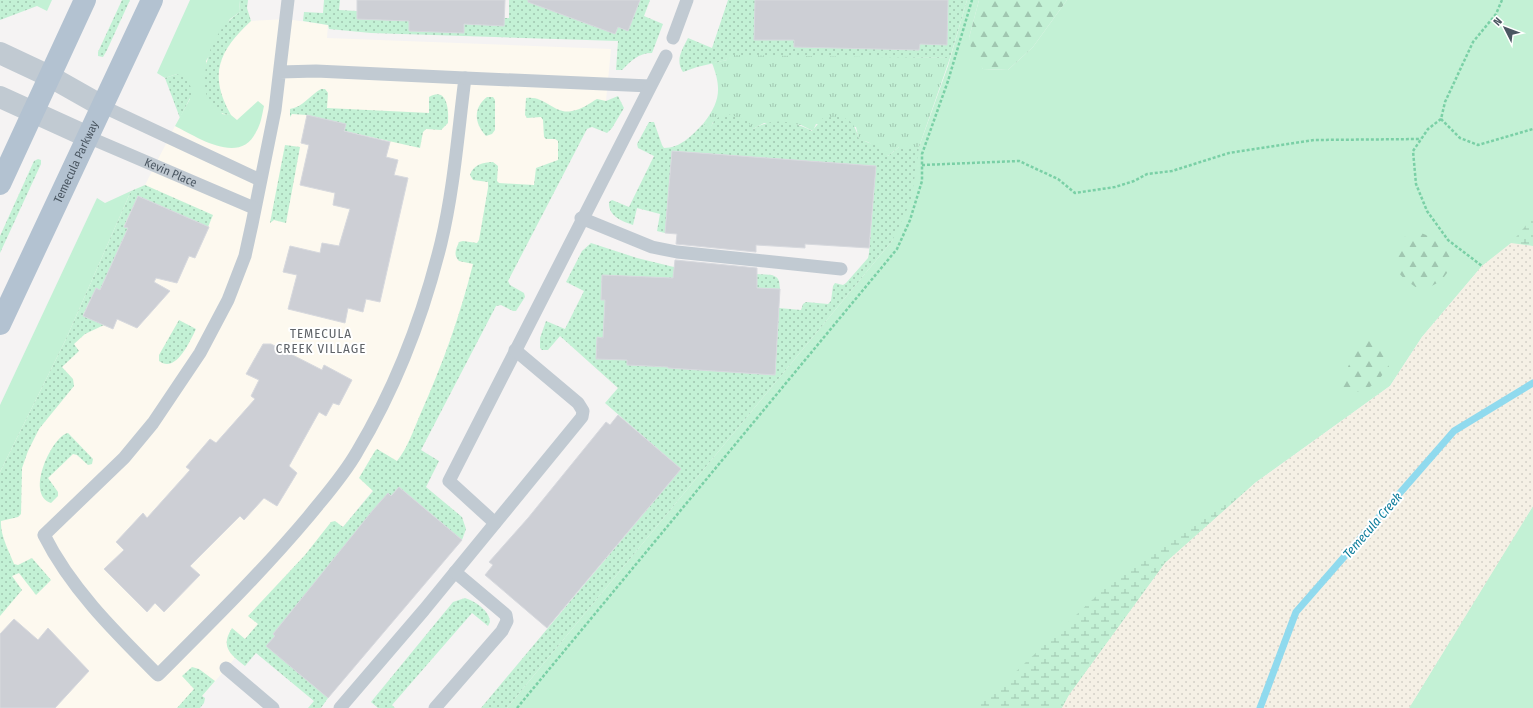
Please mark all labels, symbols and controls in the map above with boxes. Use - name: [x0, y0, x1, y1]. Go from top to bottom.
- north arrow: [1485, 8, 1525, 48]
- text: N: [1491, 15, 1505, 28]
- street label: Temecula Parkway: [51, 118, 102, 205]
- street label: Kevin Place: [142, 155, 199, 190]
- district label: TEMECULA CREEK VILLAGE: [276, 326, 366, 356]
- water label: Temecula Creek: [1340, 489, 1405, 561]

